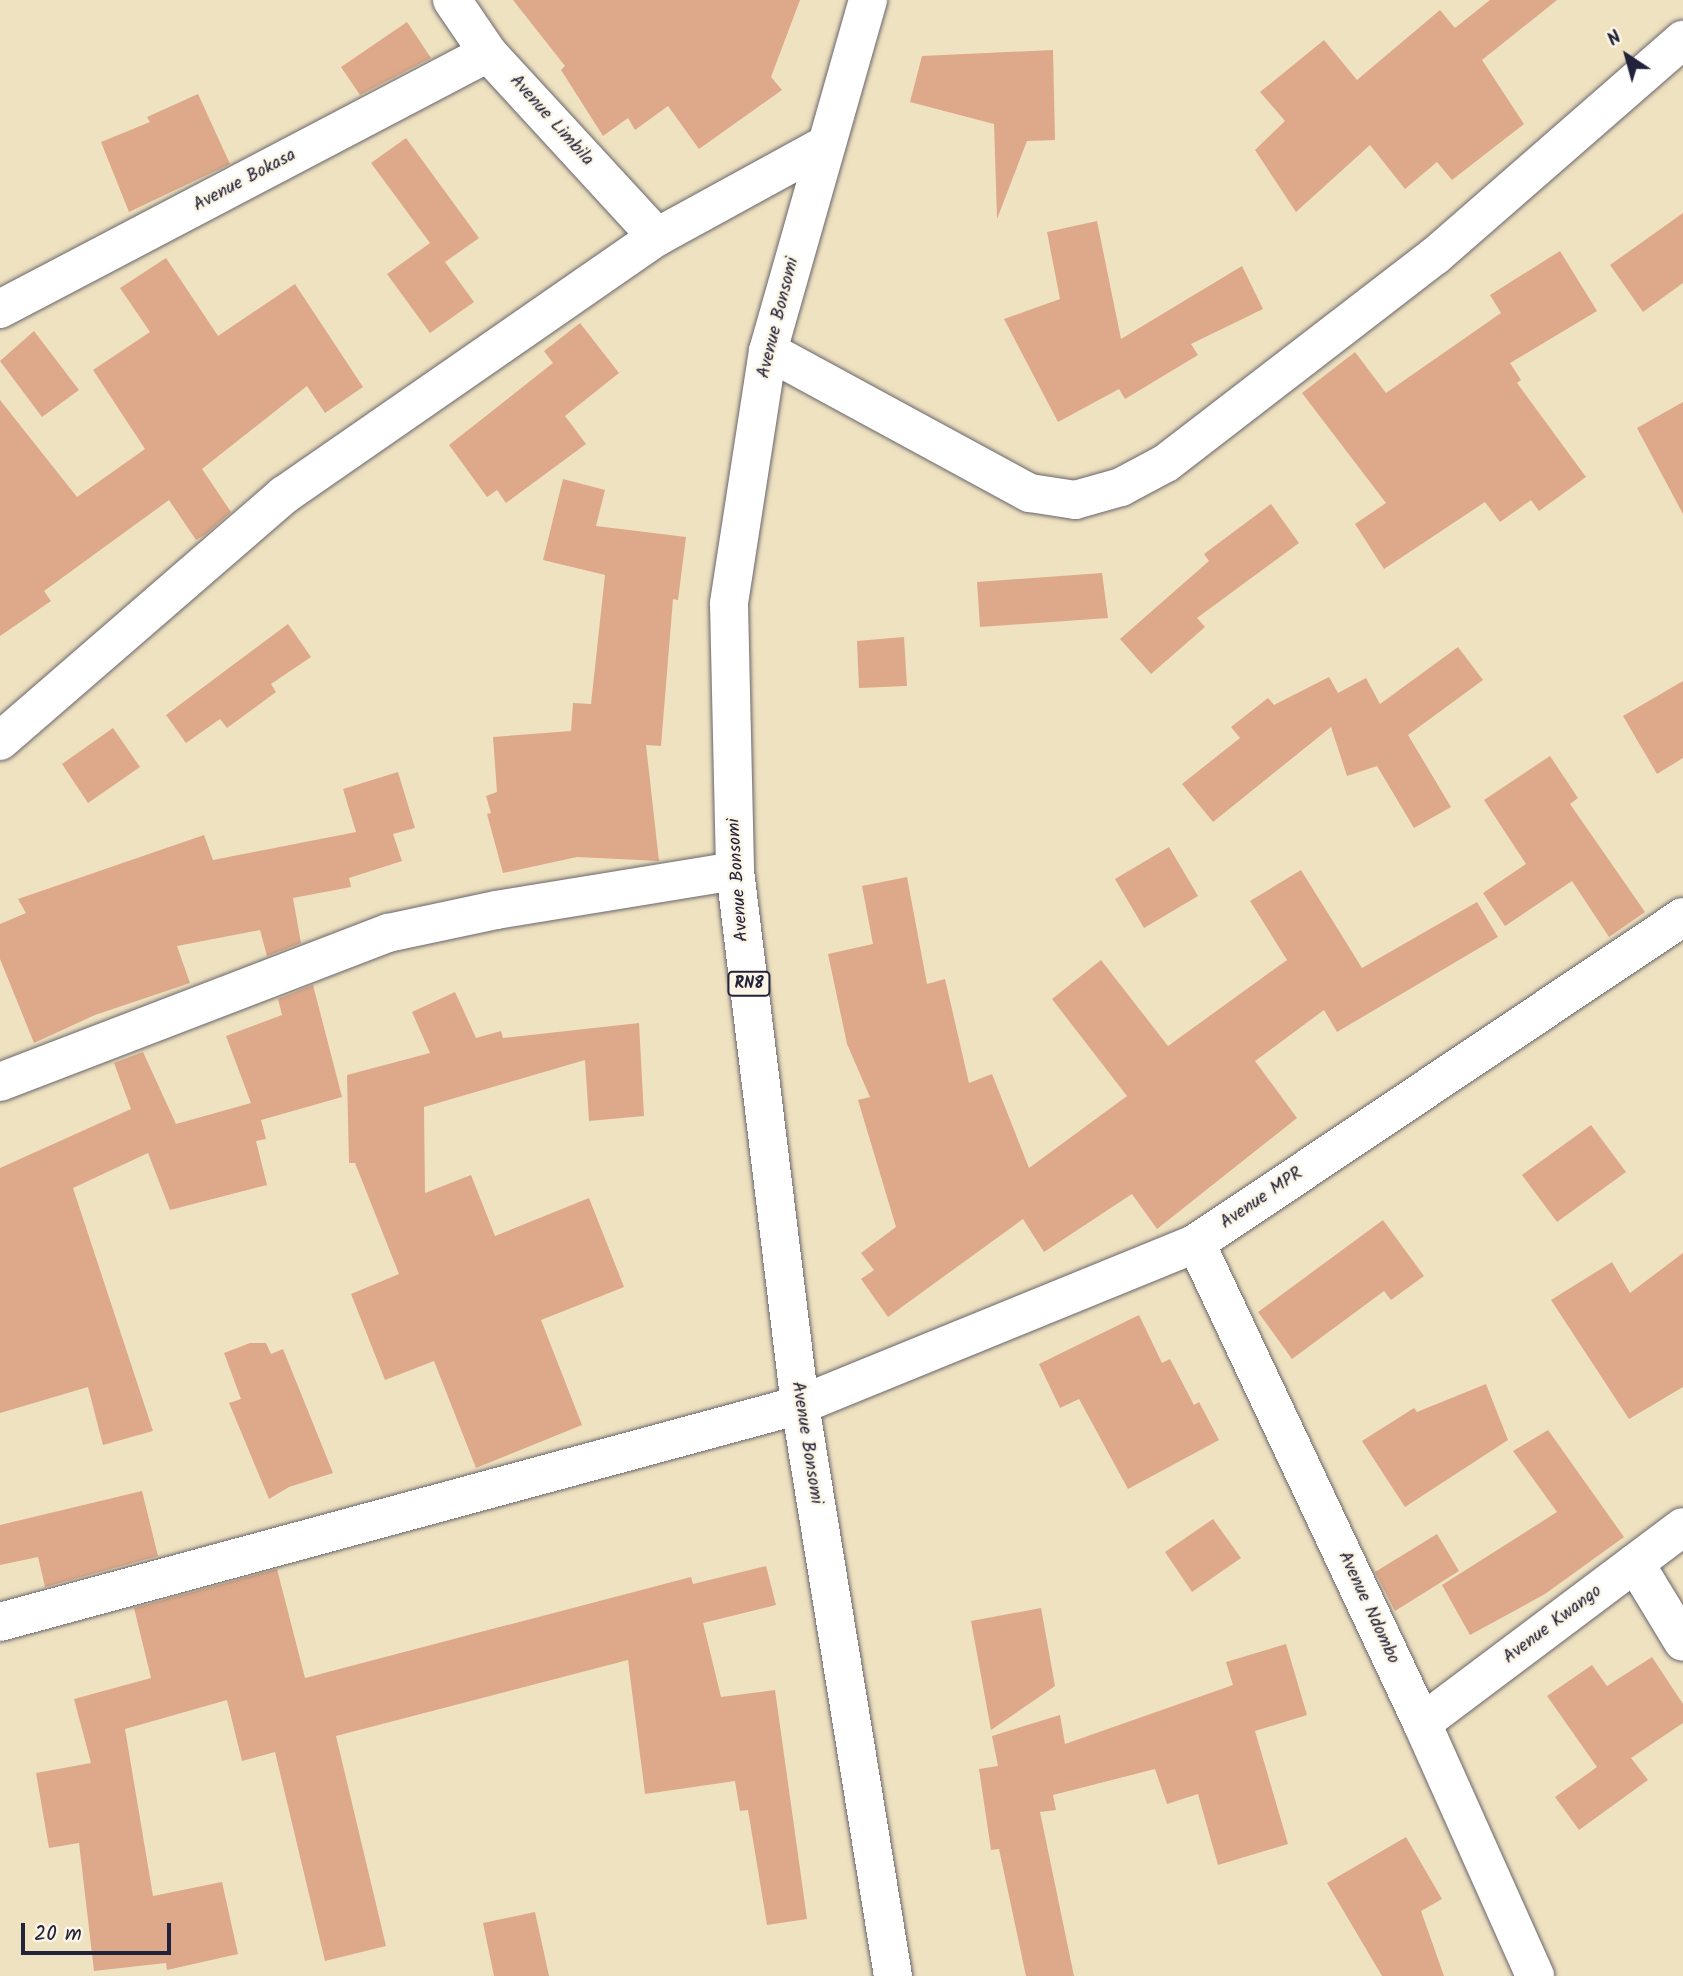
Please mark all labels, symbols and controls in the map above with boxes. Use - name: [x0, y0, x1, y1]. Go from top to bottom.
- north arrow: [1592, 21, 1662, 91]
- text: N: [1601, 23, 1628, 55]
- street label: Avenue Limbila: [504, 71, 598, 171]
- street label: Avenue Bokasa: [190, 145, 300, 217]
- street label: Avenue Bonsomi: [754, 255, 804, 381]
- street label: Avenue Bonsomi: [724, 817, 754, 943]
- road number: RN8: [726, 972, 772, 996]
- street label: Avenue MPR: [1217, 1164, 1307, 1234]
- street label: Avenue Bonsomi: [786, 1380, 826, 1506]
- street label: Avenue Ndombo: [1333, 1548, 1403, 1668]
- street label: Avenue Kwango: [1499, 1581, 1607, 1669]
- scale bar: [24, 1910, 175, 1954]
- text: 20 m: [34, 1918, 82, 1951]

